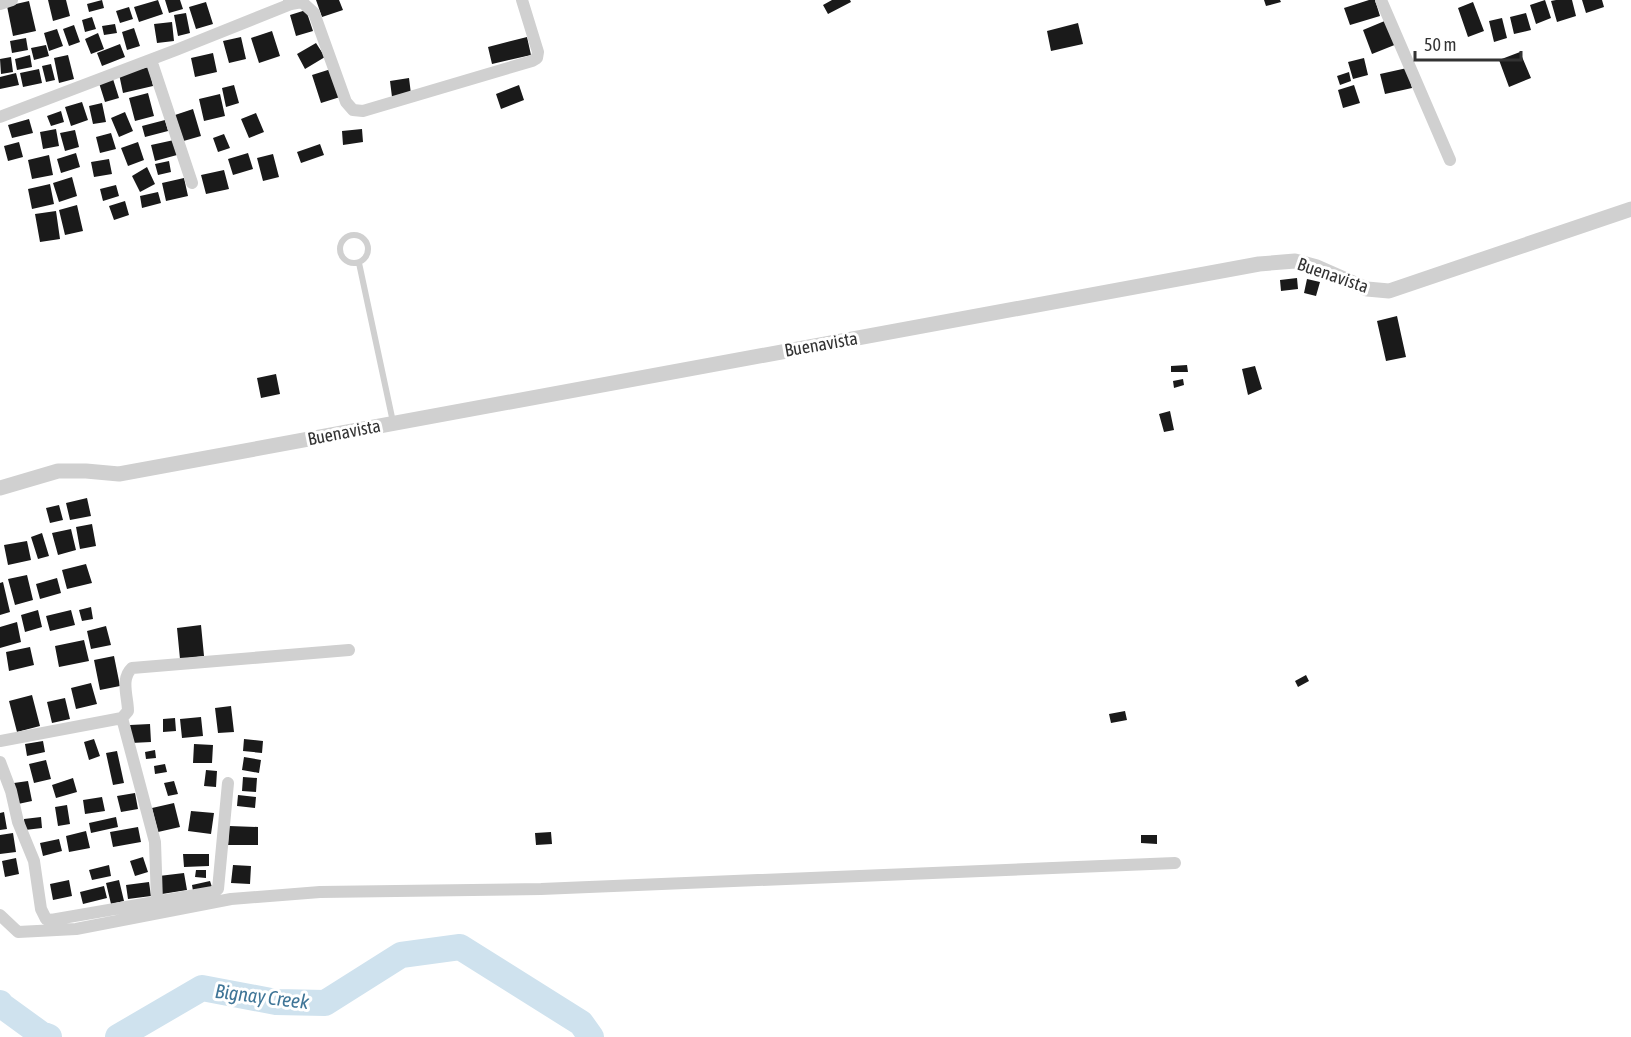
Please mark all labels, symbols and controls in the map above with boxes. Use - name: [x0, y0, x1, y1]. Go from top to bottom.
- scale bar: [1415, 24, 1522, 62]
- text: 50 m: [1424, 34, 1456, 55]
- street label: Buenavista: [1295, 253, 1371, 297]
- street label: Buenavista: [783, 327, 859, 361]
- street label: Buenavista: [306, 415, 382, 449]
- water label: Bignay Creek: [214, 979, 310, 1013]

